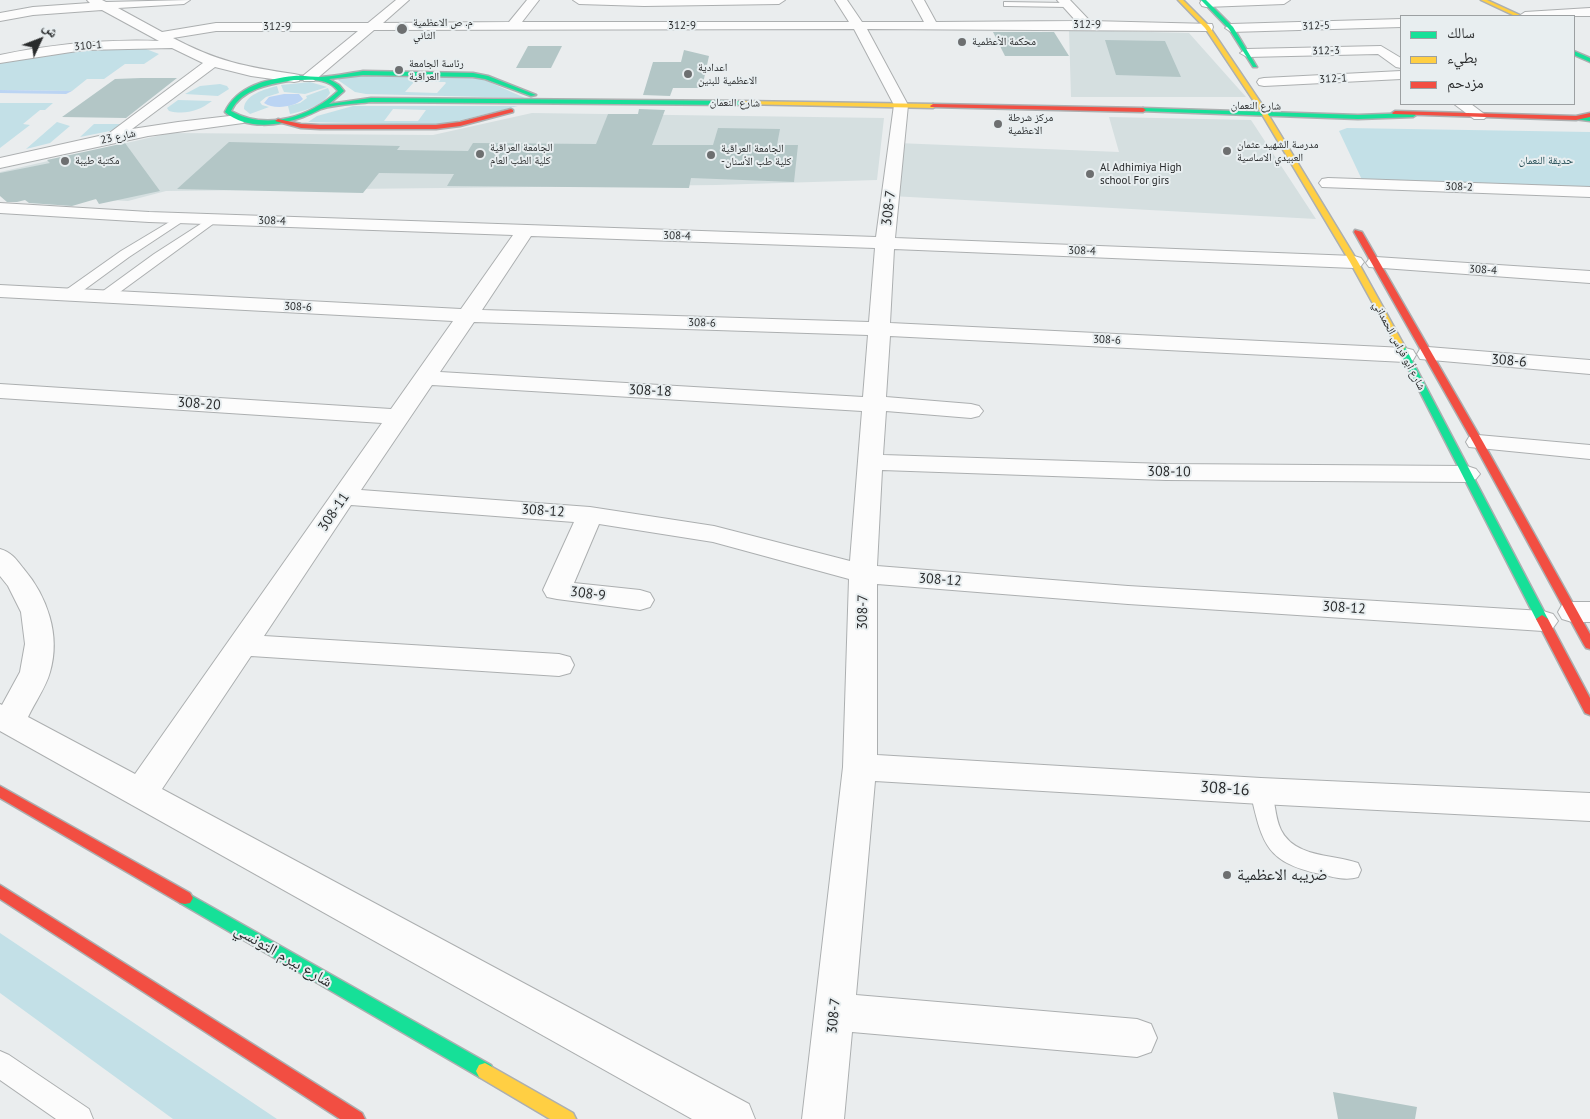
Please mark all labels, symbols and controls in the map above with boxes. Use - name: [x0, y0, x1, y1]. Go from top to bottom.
- north arrow: [15, 15, 65, 65]
- legend: [1400, 15, 1575, 105]
- place label: م. ص الاعظمية الثاني: [413, 16, 473, 42]
- text: ش: [39, 18, 63, 41]
- street label: 312-9: [1073, 18, 1101, 32]
- street label: 312-9: [668, 19, 696, 33]
- street label: 312-5: [1302, 19, 1330, 33]
- street label: 312-9: [263, 20, 291, 34]
- marker: م. ص الاعظمية الثاني: [395, 22, 409, 36]
- text: سالك: [1447, 23, 1475, 42]
- place label: محكمة الأعظمية: [972, 35, 1036, 49]
- marker: محكمة الأعظمية: [956, 36, 968, 48]
- street label: 310-1: [74, 38, 102, 54]
- street label: 312-3: [1312, 44, 1340, 58]
- text: بطيء: [1447, 48, 1477, 67]
- place label: رئاسة الجامعة العراقية: [409, 57, 464, 83]
- place label: اعدادية الاعظمية للبنين: [698, 61, 757, 87]
- marker: رئاسة الجامعة العراقية: [393, 64, 405, 76]
- marker: اعدادية الاعظمية للبنين: [682, 68, 694, 80]
- street label: 312-1: [1319, 72, 1347, 86]
- text: مزدحم: [1447, 73, 1484, 92]
- street label: شارع النعمان: [710, 96, 760, 110]
- street label: شارع النعمان: [1231, 99, 1281, 113]
- place label: مركز شرطة الاعظمية: [1008, 111, 1053, 137]
- marker: مركز شرطة الاعظمية: [992, 118, 1004, 130]
- street label: شارع 23: [99, 127, 137, 147]
- place label: مدرسة الشهيد عثمان العبيدي الاساسية: [1237, 138, 1318, 164]
- place label: الجامعة العراقية كلية الطب العام: [490, 141, 553, 167]
- place label: الجامعة العراقية -كلية طب الأسنان: [721, 142, 791, 168]
- marker: مدرسة الشهيد عثمان العبيدي الاساسية: [1221, 145, 1233, 157]
- marker: الجامعة العراقية كلية الطب العام: [474, 148, 486, 160]
- marker: الجامعة العراقية -كلية طب الأسنان: [705, 149, 717, 161]
- place label: مكتبة طيبة: [75, 154, 120, 168]
- park label: حديقة النعمان: [1519, 154, 1573, 168]
- marker: مكتبة طيبة: [59, 155, 71, 167]
- place label: Al Adhimiya High school For girs: [1100, 161, 1182, 187]
- marker: Al Adhimiya High school For girs: [1084, 168, 1096, 180]
- street label: 308-2: [1445, 180, 1473, 194]
- street label: 308-7: [878, 189, 900, 227]
- street label: 308-4: [258, 214, 286, 228]
- street label: 308-4: [663, 229, 691, 243]
- street label: 308-4: [1068, 244, 1096, 258]
- street label: 308-4: [1469, 262, 1497, 278]
- street label: شارع أبو فراس الحمداني: [1370, 299, 1428, 393]
- street label: 308-6: [284, 300, 312, 314]
- street label: 308-6: [688, 316, 716, 330]
- street label: 308-6: [1093, 333, 1121, 347]
- street label: 308-6: [1491, 351, 1527, 371]
- street label: 308-18: [628, 381, 672, 401]
- street label: 308-20: [177, 394, 221, 414]
- street label: 308-10: [1147, 463, 1191, 481]
- street label: 308-11: [315, 489, 353, 535]
- street label: 308-12: [521, 501, 565, 521]
- street label: 308-12: [918, 570, 962, 590]
- street label: 308-9: [569, 583, 607, 605]
- street label: 308-7: [854, 594, 872, 630]
- street label: 308-12: [1322, 598, 1366, 618]
- street label: 308-16: [1200, 778, 1250, 800]
- place label: ضريبه الاعظمية: [1237, 865, 1328, 885]
- marker: ضريبه الاعظمية: [1221, 869, 1233, 881]
- street label: شارع بيرم التونسي: [231, 920, 335, 992]
- street label: 308-7: [824, 997, 844, 1035]

